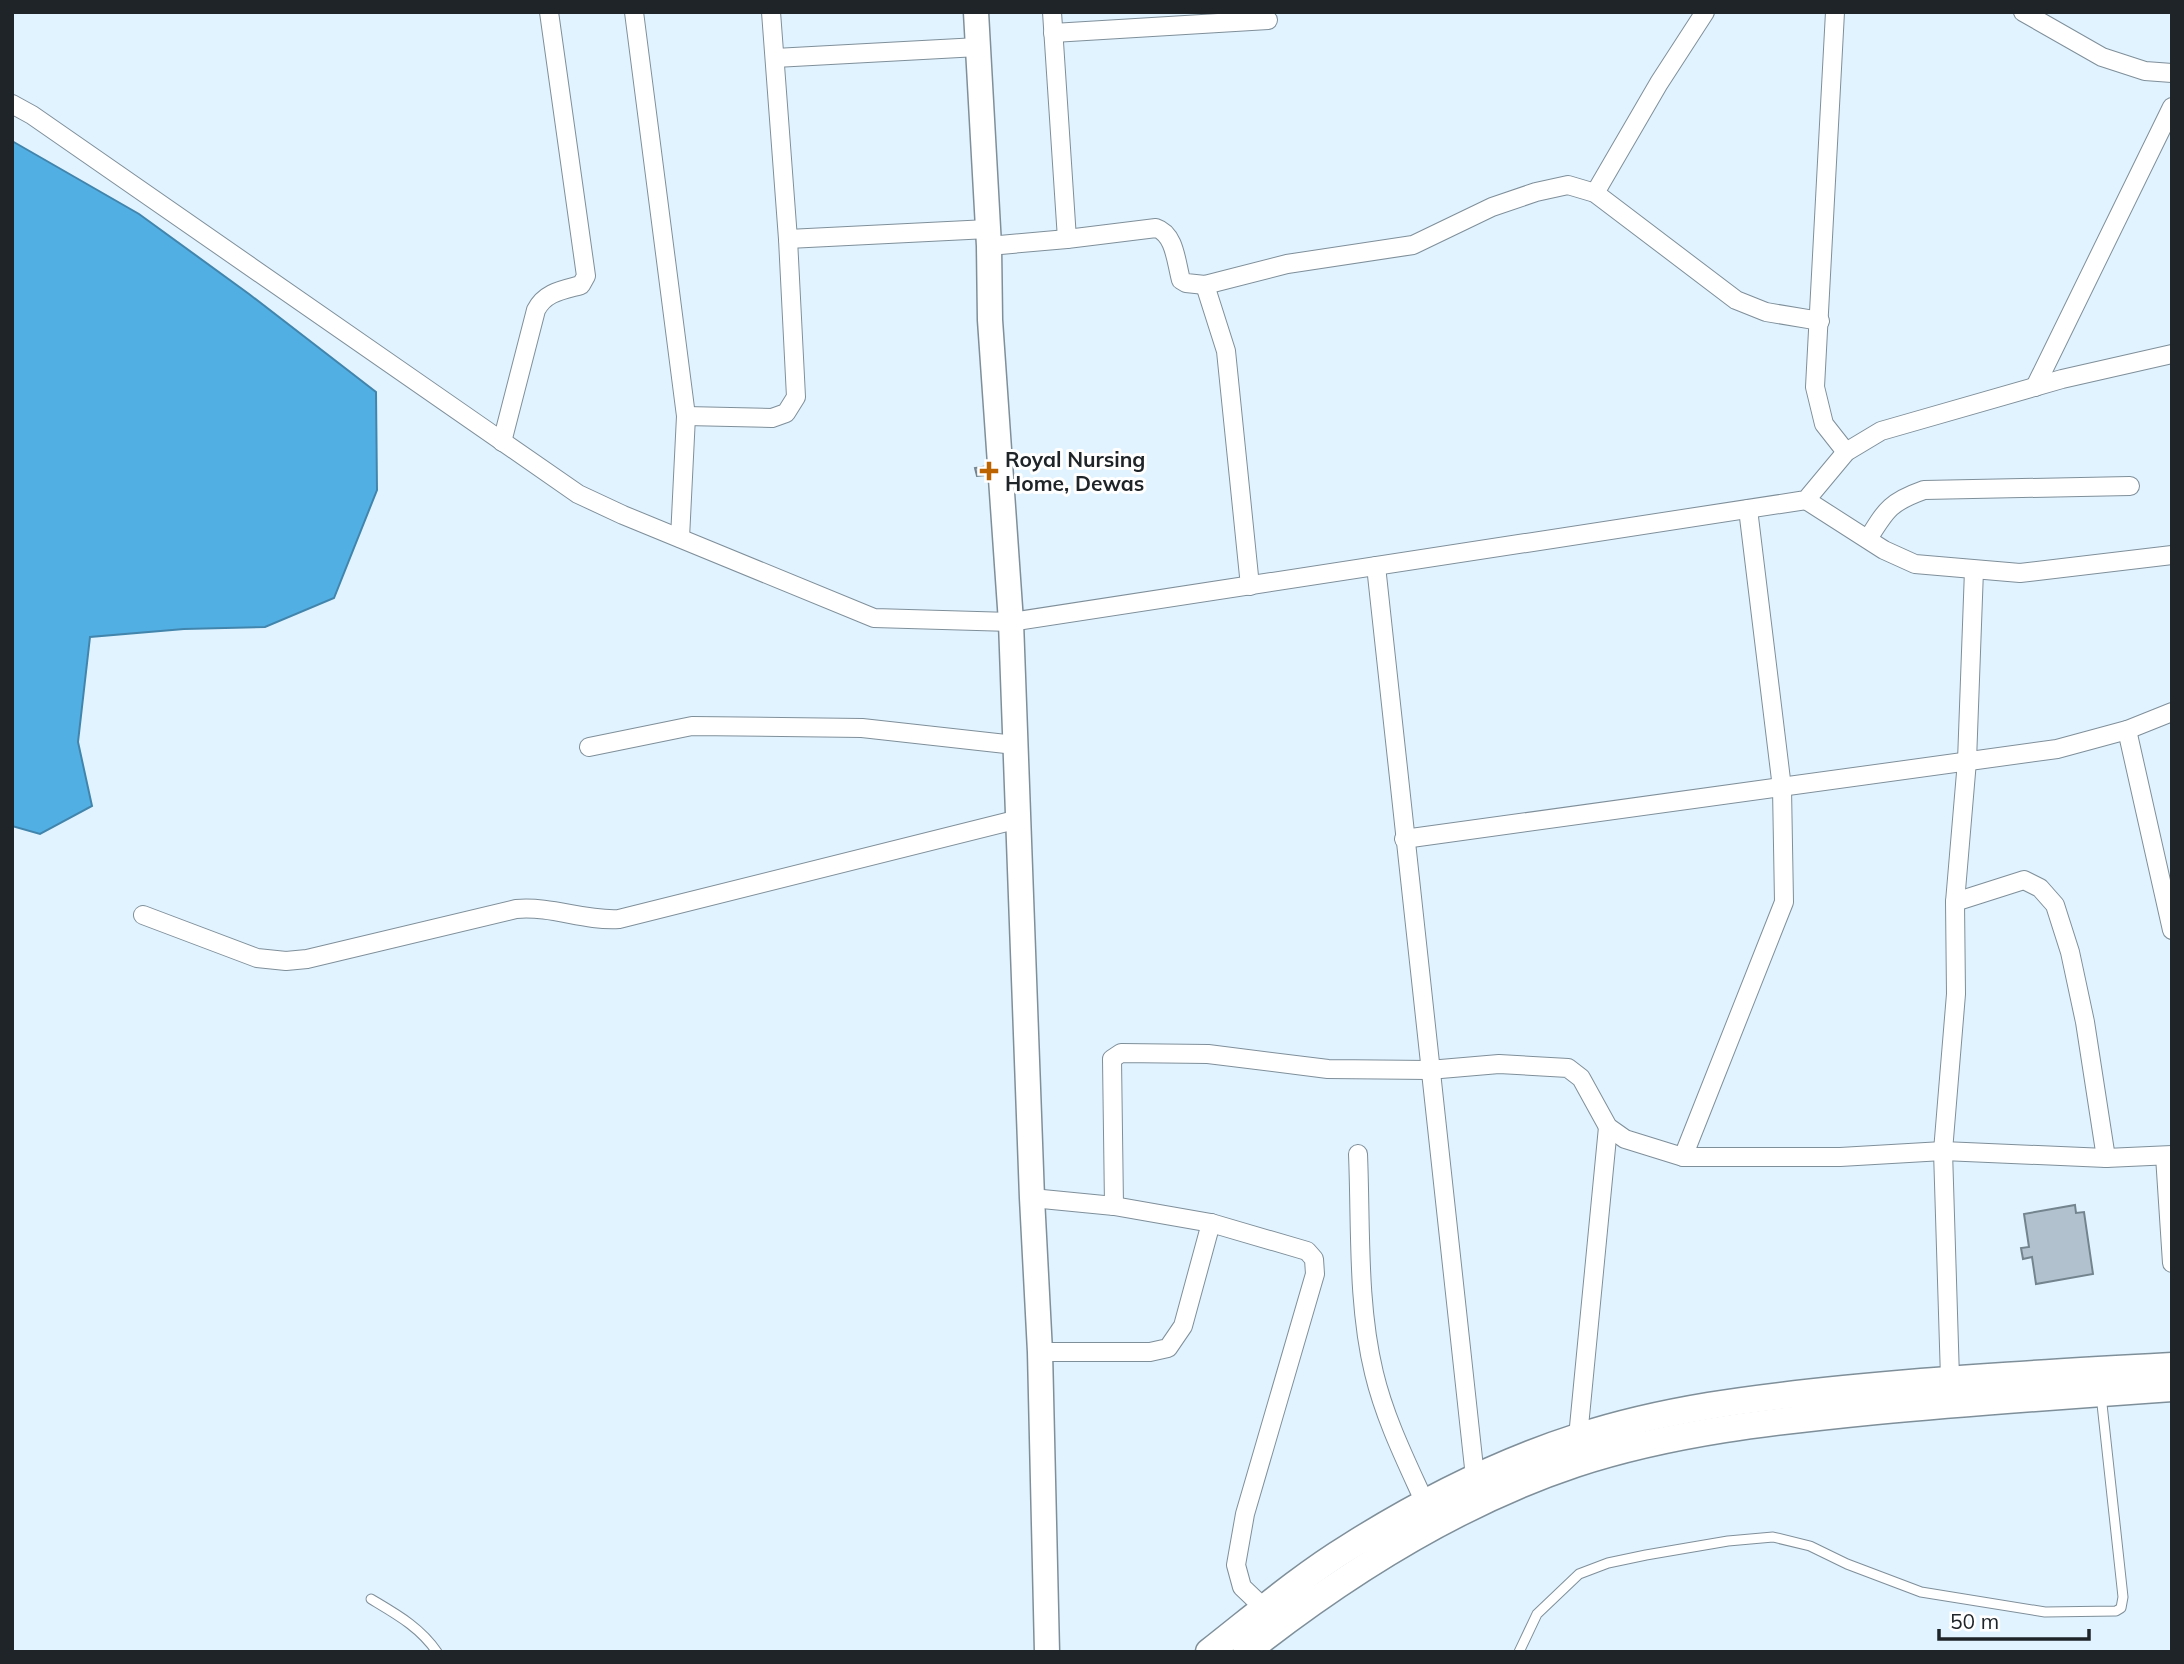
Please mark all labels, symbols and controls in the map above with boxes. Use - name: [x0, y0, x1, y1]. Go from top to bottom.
- place label: Royal Nursing Home, Dewas: [1005, 446, 1145, 496]
- marker: Royal Nursing Home, Dewas: [979, 461, 999, 481]
- scale bar: [1939, 1598, 2090, 1642]
- text: 50 m: [1950, 1608, 1999, 1634]

